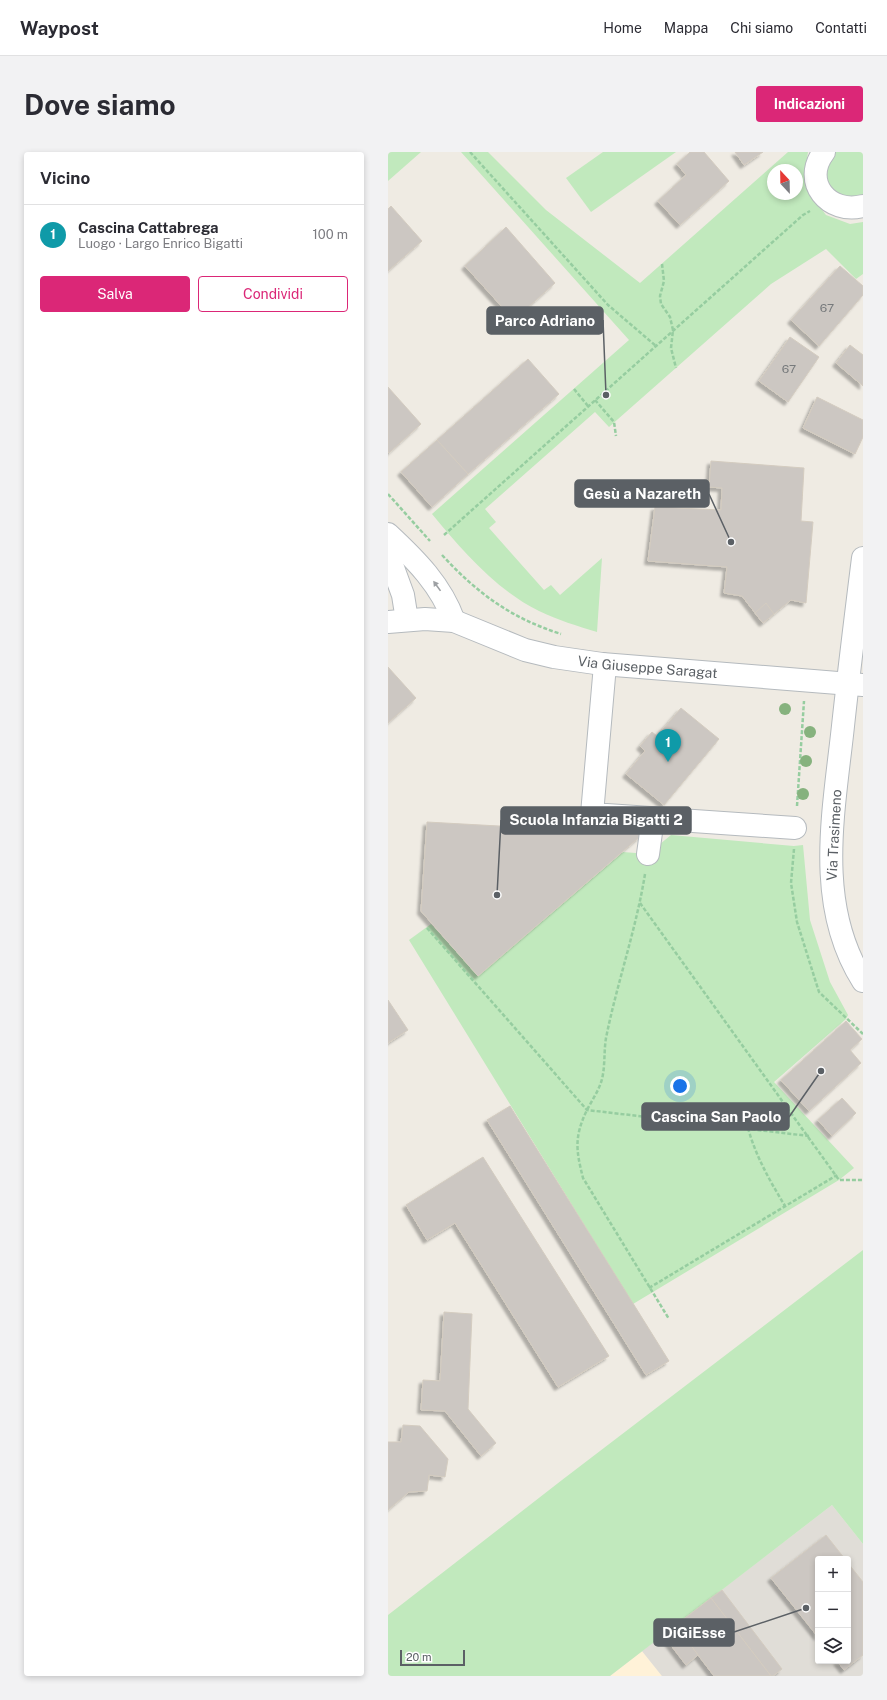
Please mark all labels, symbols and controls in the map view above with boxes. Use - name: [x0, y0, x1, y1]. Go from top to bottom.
- text: Waypost: [20, 17, 99, 39]
- text: Home: [603, 20, 642, 36]
- text: Mappa: [664, 20, 708, 36]
- text: Chi siamo: [730, 20, 793, 36]
- text: Contatti: [815, 20, 867, 36]
- button: Indicazioni: [756, 86, 863, 122]
- text: Dove siamo: [24, 88, 176, 121]
- north arrow: [767, 164, 803, 200]
- text: Vicino: [40, 168, 90, 188]
- text: Cascina Cattabrega: [78, 219, 219, 236]
- text: 1: [50, 227, 56, 242]
- text: 100 m: [312, 227, 348, 242]
- text: Luogo · Largo Enrico Bigatti: [78, 236, 243, 251]
- button: Salva: [40, 276, 190, 312]
- button: Condividi: [198, 276, 348, 312]
- house number: 67: [820, 301, 834, 315]
- callout: Parco Adriano: [487, 307, 603, 334]
- text: Parco Adriano: [495, 312, 596, 329]
- house number: 67: [782, 362, 796, 376]
- callout: Gesù a Nazareth: [575, 480, 709, 507]
- text: Gesù a Nazareth: [583, 485, 701, 502]
- one-way arrow: [433, 581, 441, 592]
- street label: Via Giuseppe Saragat: [577, 653, 718, 681]
- pin: 1: [655, 729, 681, 762]
- street label: Via Trasimeno: [824, 789, 844, 881]
- callout: Scuola Infanzia Bigatti 2: [501, 807, 691, 834]
- text: Scuola Infanzia Bigatti 2: [509, 811, 683, 828]
- your location: [670, 1076, 690, 1096]
- callout: Cascina San Paolo: [642, 1103, 789, 1130]
- text: Cascina San Paolo: [651, 1108, 782, 1125]
- map controls: [815, 1556, 851, 1664]
- button: +: [815, 1556, 851, 1592]
- button: −: [815, 1592, 851, 1628]
- callout: DiGiEsse: [654, 1619, 734, 1646]
- text: DiGiEsse: [662, 1624, 726, 1641]
- button: layers: [815, 1628, 851, 1664]
- scale bar: [400, 1648, 465, 1667]
- text: 20 m: [406, 1651, 431, 1663]

